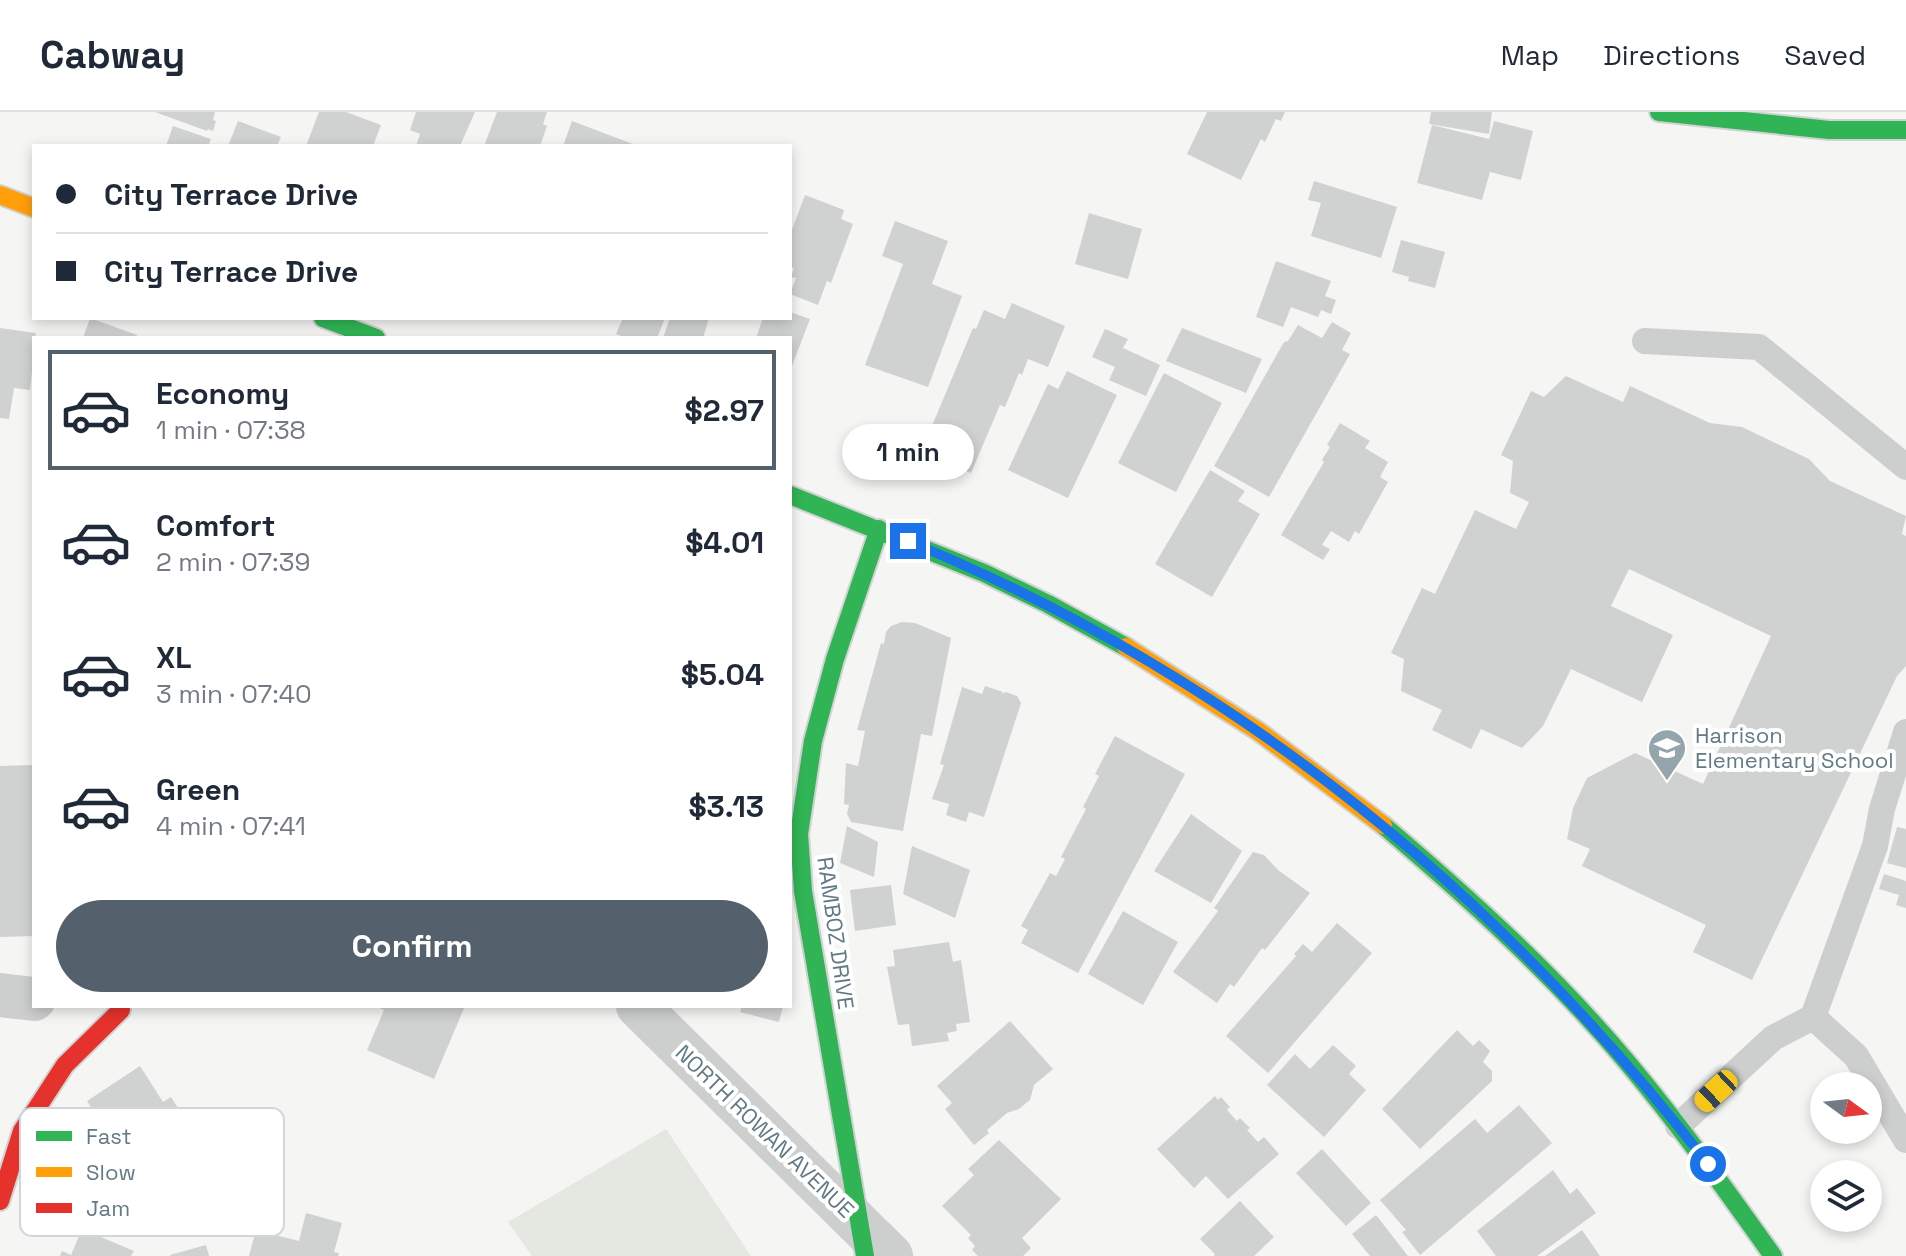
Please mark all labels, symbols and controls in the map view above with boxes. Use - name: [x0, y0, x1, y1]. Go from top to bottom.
- text: Cabway: [40, 31, 185, 79]
- text: Map: [1501, 37, 1559, 73]
- text: Directions: [1603, 37, 1740, 73]
- text: Saved: [1784, 37, 1866, 73]
- text: City Terrace Drive: [104, 175, 358, 214]
- text: City Terrace Drive: [104, 252, 358, 291]
- icon: car: [60, 374, 132, 446]
- text: Economy: [156, 374, 289, 413]
- text: $2.97: [685, 391, 764, 430]
- text: 1 min · 07:38: [156, 413, 306, 447]
- callout: 1 min: [842, 425, 974, 481]
- text: 1 min: [876, 435, 940, 469]
- icon: car: [60, 506, 132, 578]
- text: Comfort: [156, 506, 275, 545]
- text: $4.01: [685, 523, 764, 562]
- route end: [890, 523, 926, 559]
- text: 2 min · 07:39: [156, 545, 310, 579]
- icon: car: [60, 638, 132, 710]
- text: XL: [156, 638, 192, 677]
- text: $5.04: [681, 655, 764, 694]
- text: 3 min · 07:40: [156, 677, 312, 711]
- place label: Harrison Elementary School: [1695, 721, 1894, 774]
- school or university icon: Harrison Elementary School: [1646, 727, 1688, 782]
- icon: car: [60, 770, 132, 842]
- text: Green: [156, 770, 240, 809]
- text: $3.13: [688, 787, 764, 826]
- text: 4 min · 07:41: [156, 809, 306, 843]
- street label: RAMBOZ DRIVE: [811, 855, 861, 1011]
- button: Confirm: [56, 900, 768, 992]
- street label: NORTH ROWAN AVENUE: [670, 1039, 860, 1223]
- car: [1690, 1066, 1742, 1116]
- north arrow: [1810, 1072, 1882, 1144]
- map controls: [1810, 1072, 1882, 1232]
- legend: [20, 1108, 284, 1236]
- text: Fast: [86, 1122, 132, 1150]
- route start: [1690, 1146, 1726, 1182]
- text: Slow: [86, 1158, 136, 1186]
- button: layers: [1810, 1160, 1882, 1232]
- text: Jam: [86, 1194, 130, 1222]

